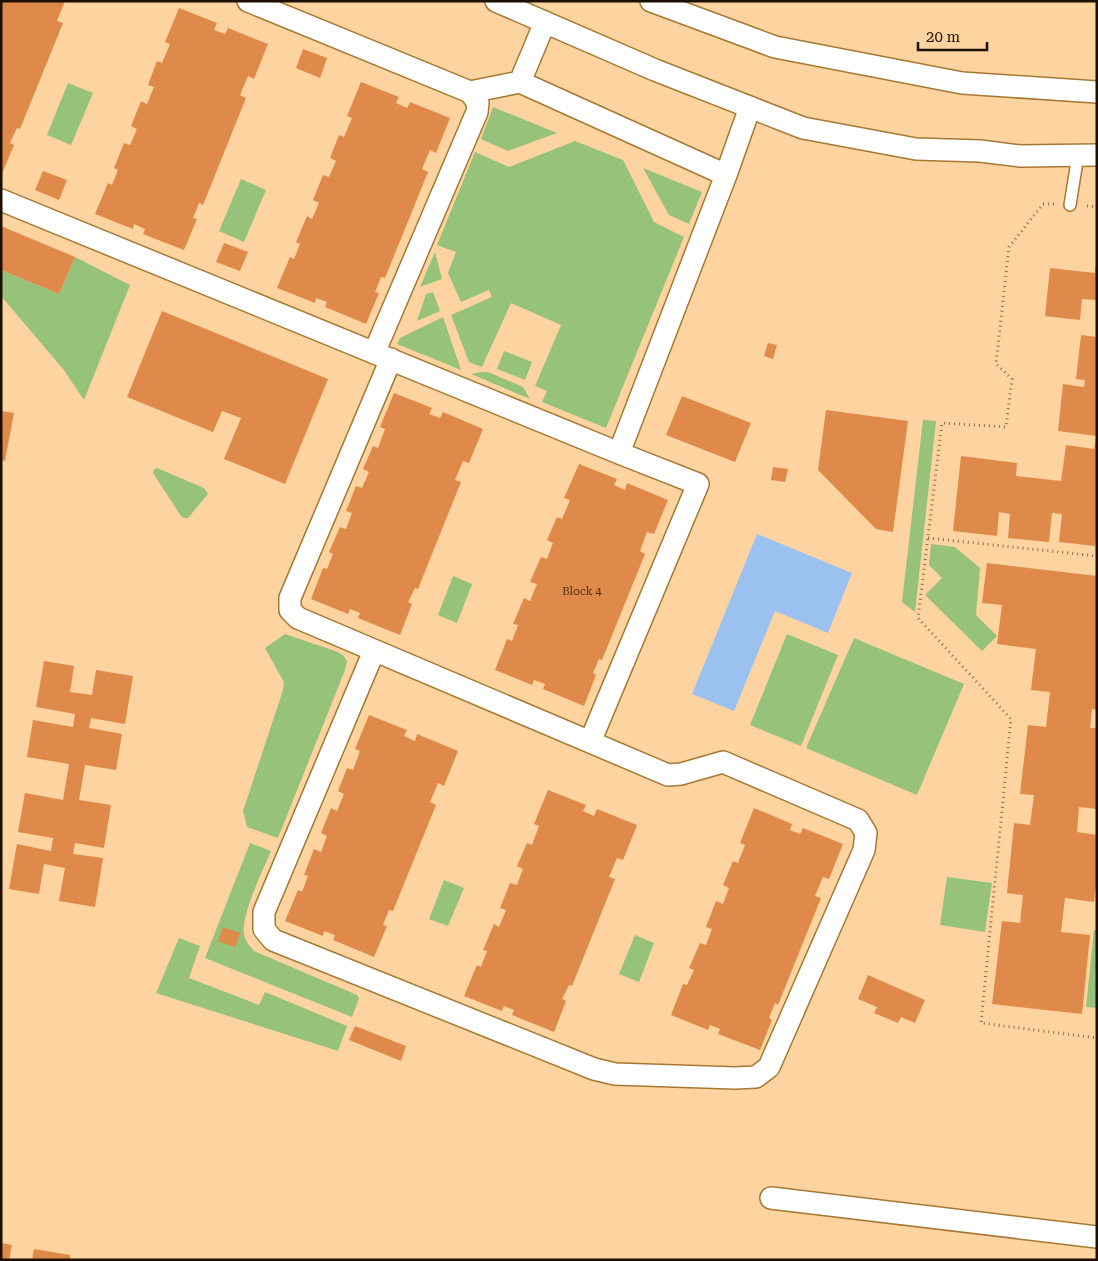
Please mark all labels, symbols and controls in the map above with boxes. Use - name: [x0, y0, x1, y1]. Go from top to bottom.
- scale bar: [918, 20, 987, 52]
- text: 20 m: [926, 28, 961, 46]
- house number: Block 4: [562, 585, 603, 598]

